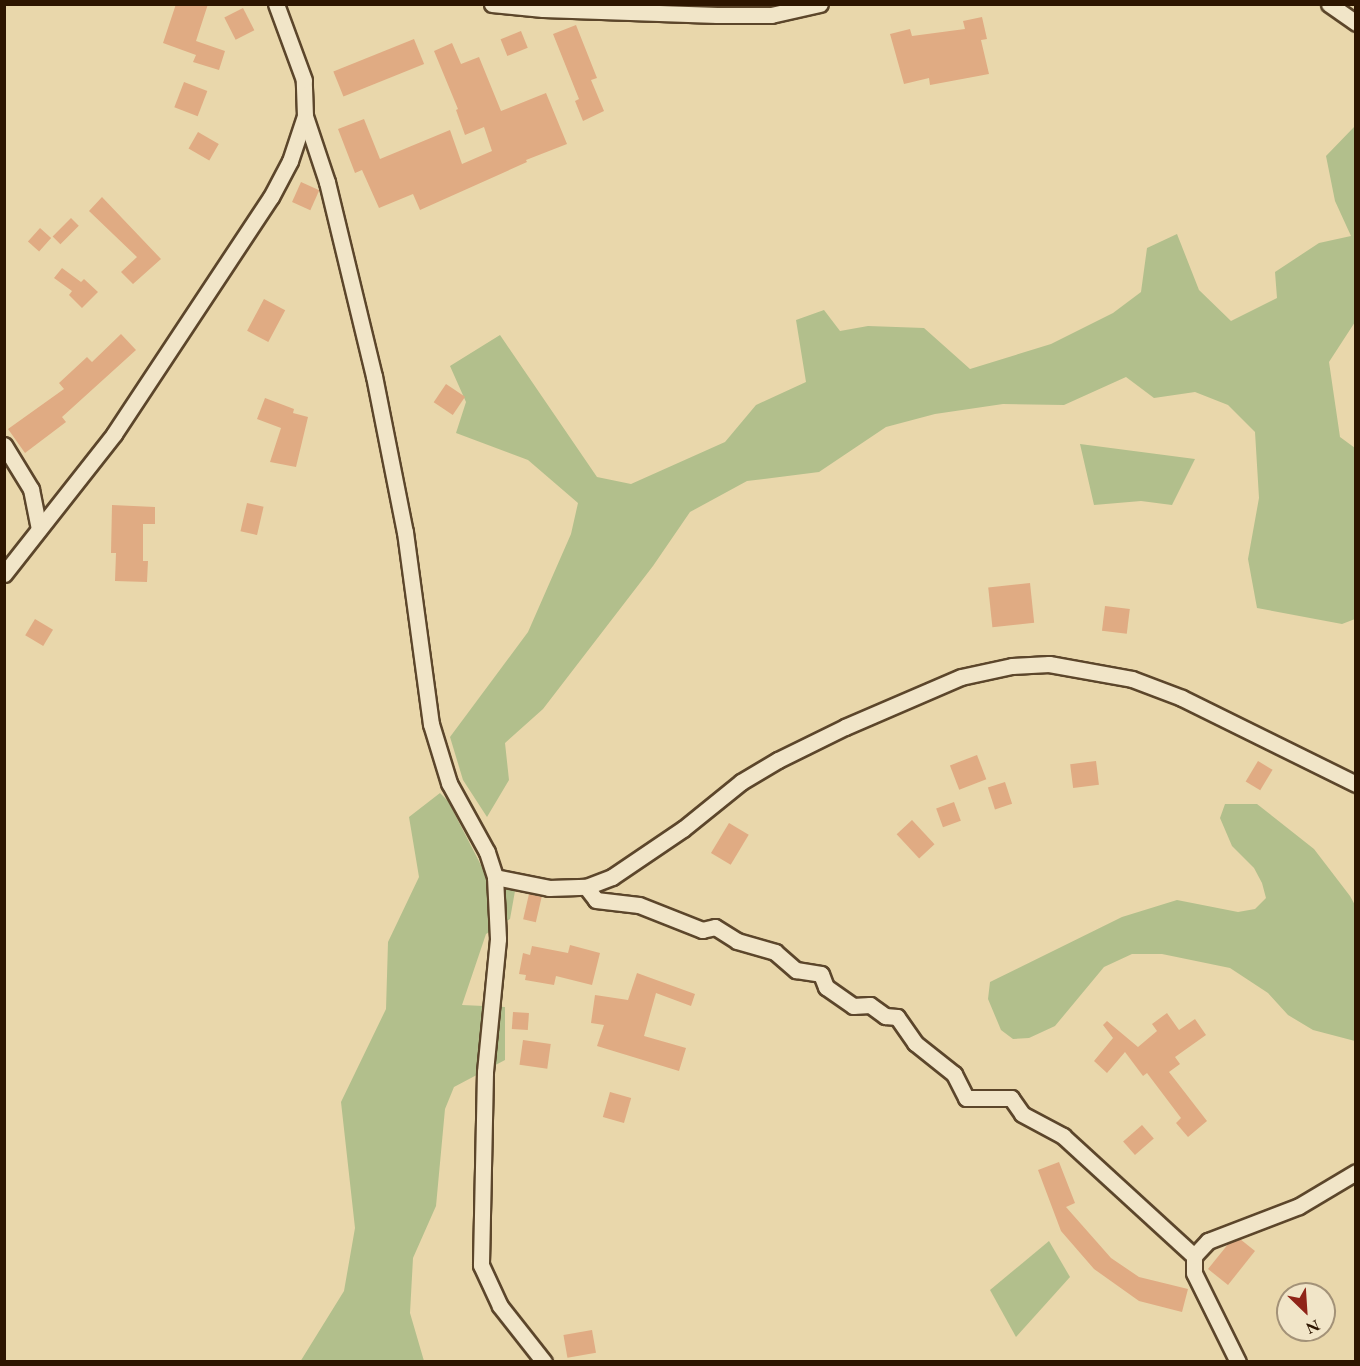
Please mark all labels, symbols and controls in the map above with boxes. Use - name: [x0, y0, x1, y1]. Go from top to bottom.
- north arrow: [1276, 1282, 1336, 1342]
- text: N: [1303, 1315, 1323, 1339]

